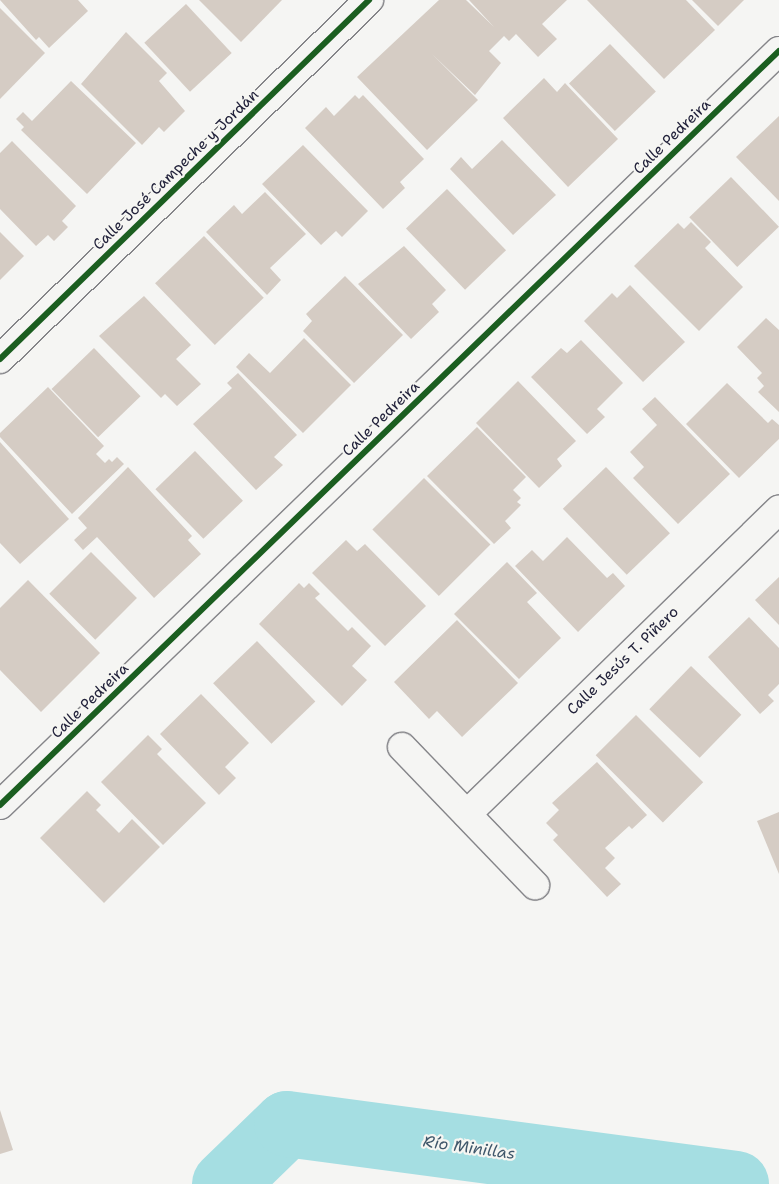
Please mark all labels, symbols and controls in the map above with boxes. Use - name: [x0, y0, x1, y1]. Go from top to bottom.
- street label: Calle José Campeche y Jordán: [89, 86, 263, 254]
- street label: Calle Pedreira: [630, 96, 714, 178]
- street label: Calle Pedreira: [339, 378, 423, 460]
- street label: Calle Jesús T. Piñero: [564, 603, 682, 719]
- street label: Calle Pedreira: [48, 660, 132, 742]
- water label: Río Minillas: [422, 1132, 516, 1164]

